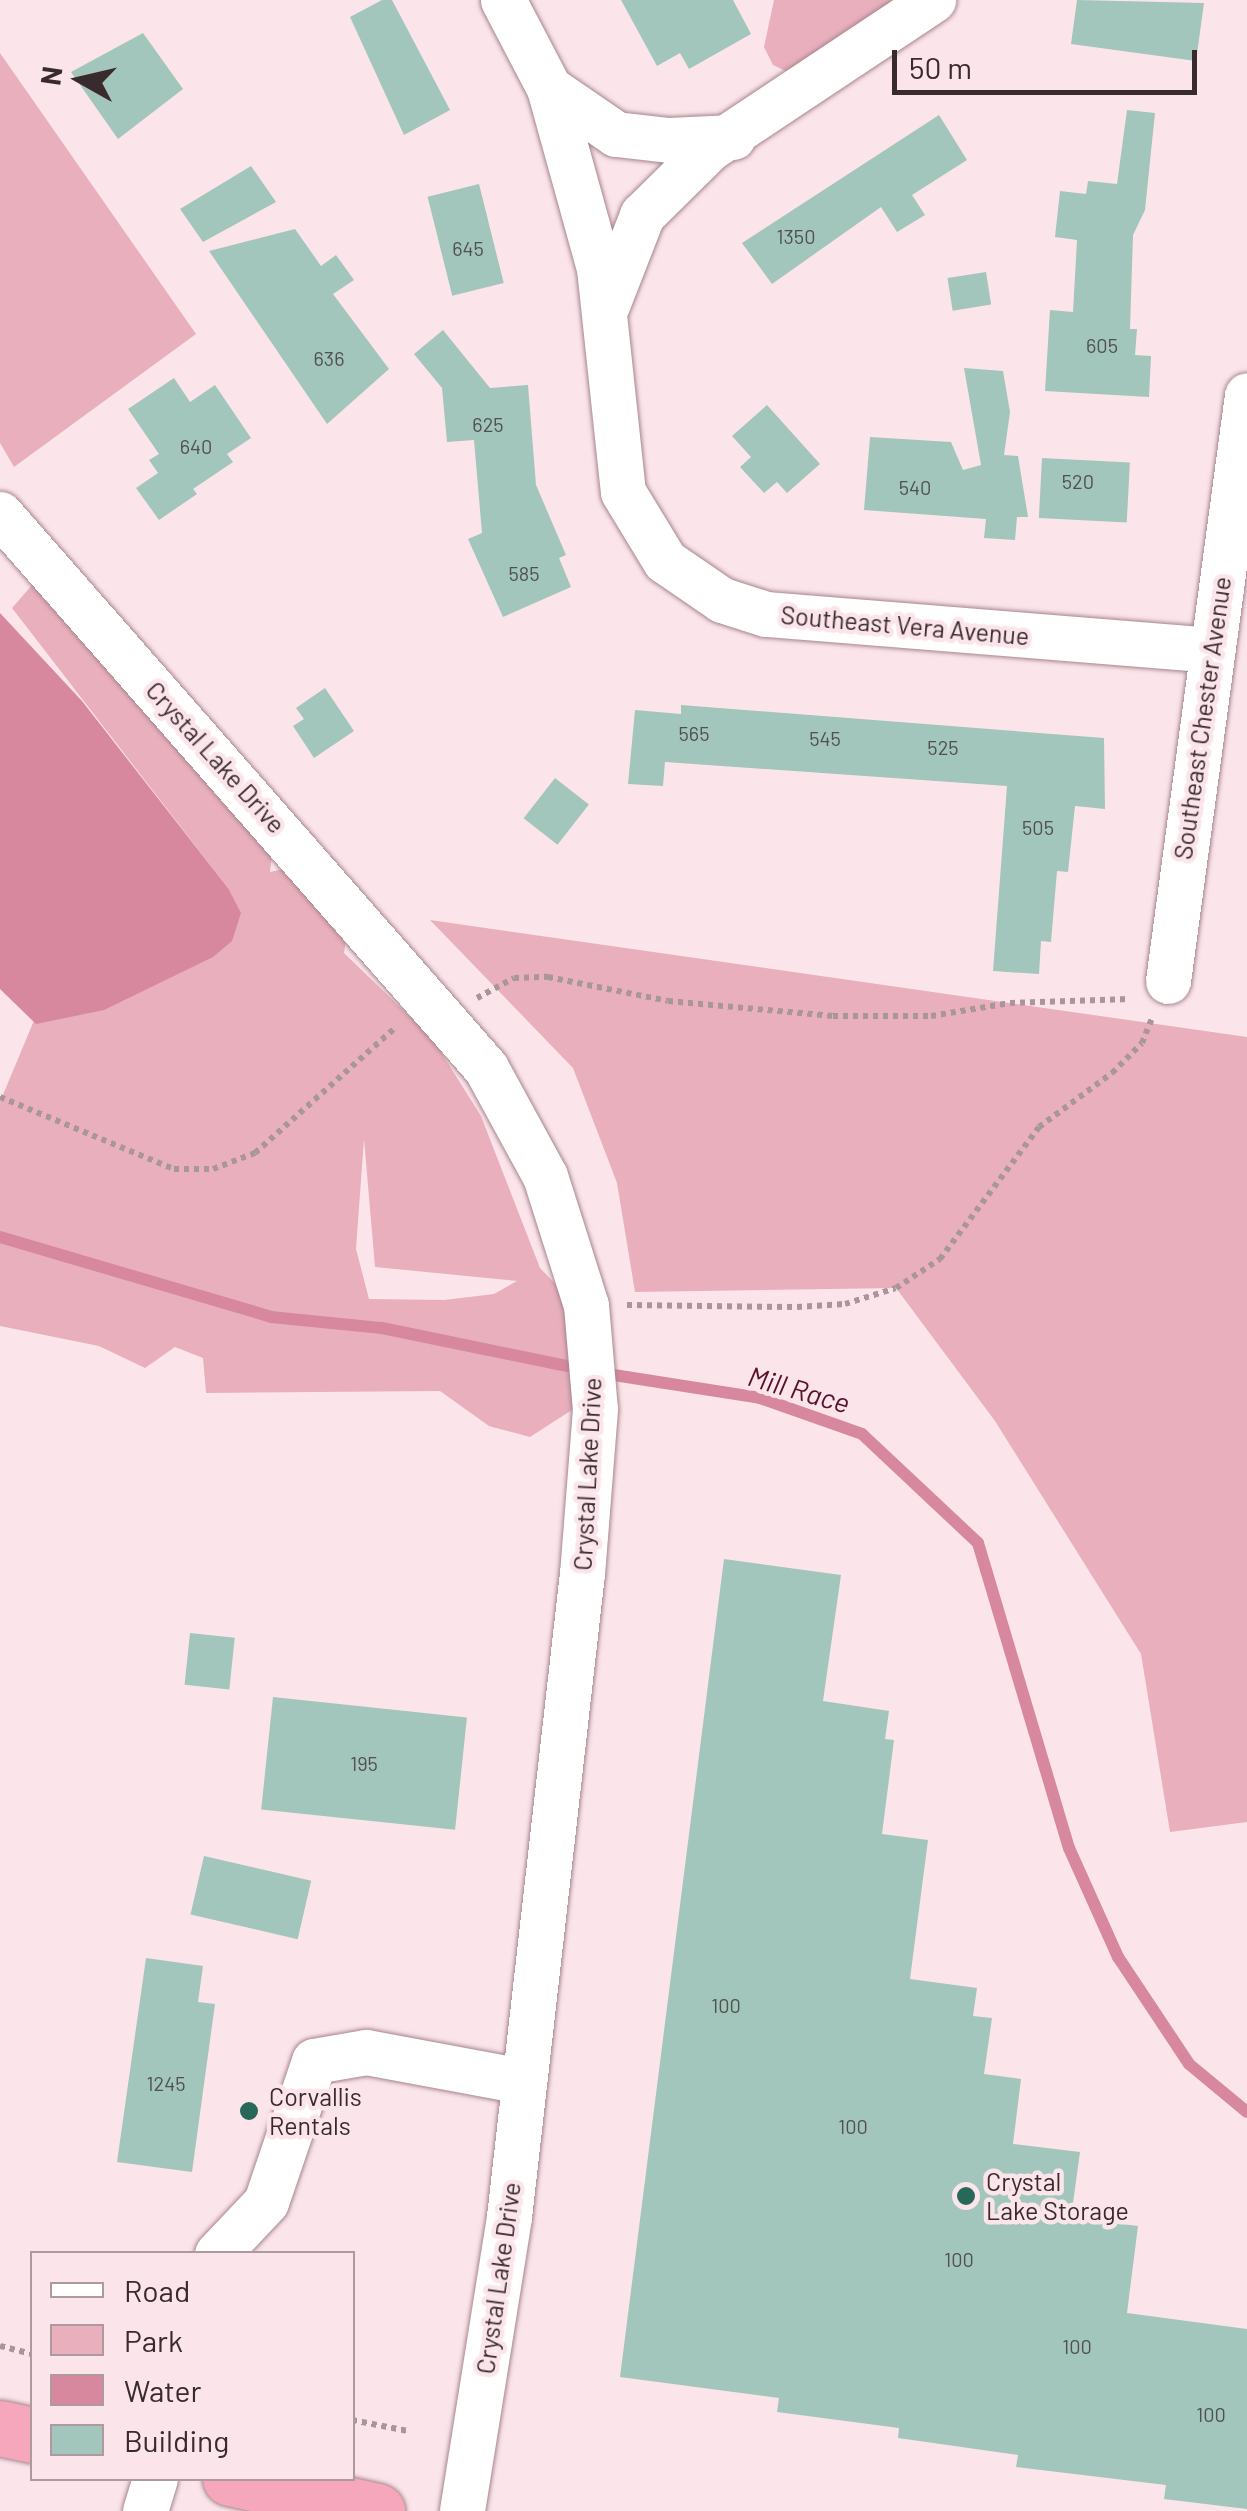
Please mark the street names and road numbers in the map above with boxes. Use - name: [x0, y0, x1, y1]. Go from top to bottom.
- street label: Southeast Chester Avenue: [1167, 575, 1237, 861]
- street label: Southeast Vera Avenue: [780, 599, 1030, 651]
- street label: Crystal Lake Drive: [140, 675, 292, 839]
- street label: Crystal Lake Drive: [567, 1377, 607, 1571]
- street label: Crystal Lake Drive: [470, 2180, 526, 2376]

